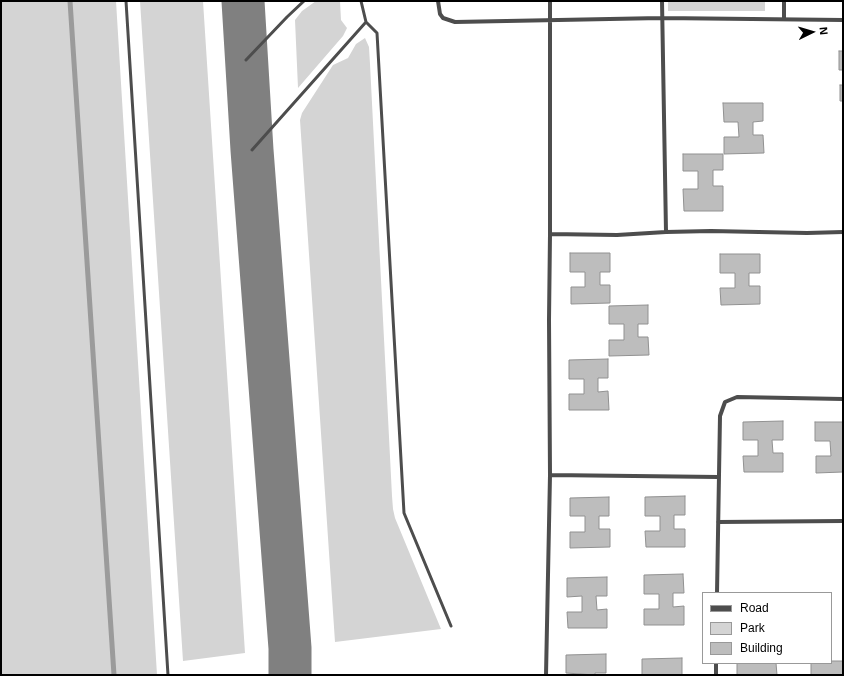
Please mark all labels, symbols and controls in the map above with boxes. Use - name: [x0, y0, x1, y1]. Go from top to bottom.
- north arrow: [792, 12, 832, 52]
- text: N: [818, 26, 830, 35]
- legend: [702, 592, 832, 664]
- text: Road: [740, 601, 769, 615]
- text: Park: [740, 621, 765, 635]
- text: Building: [740, 641, 783, 655]

